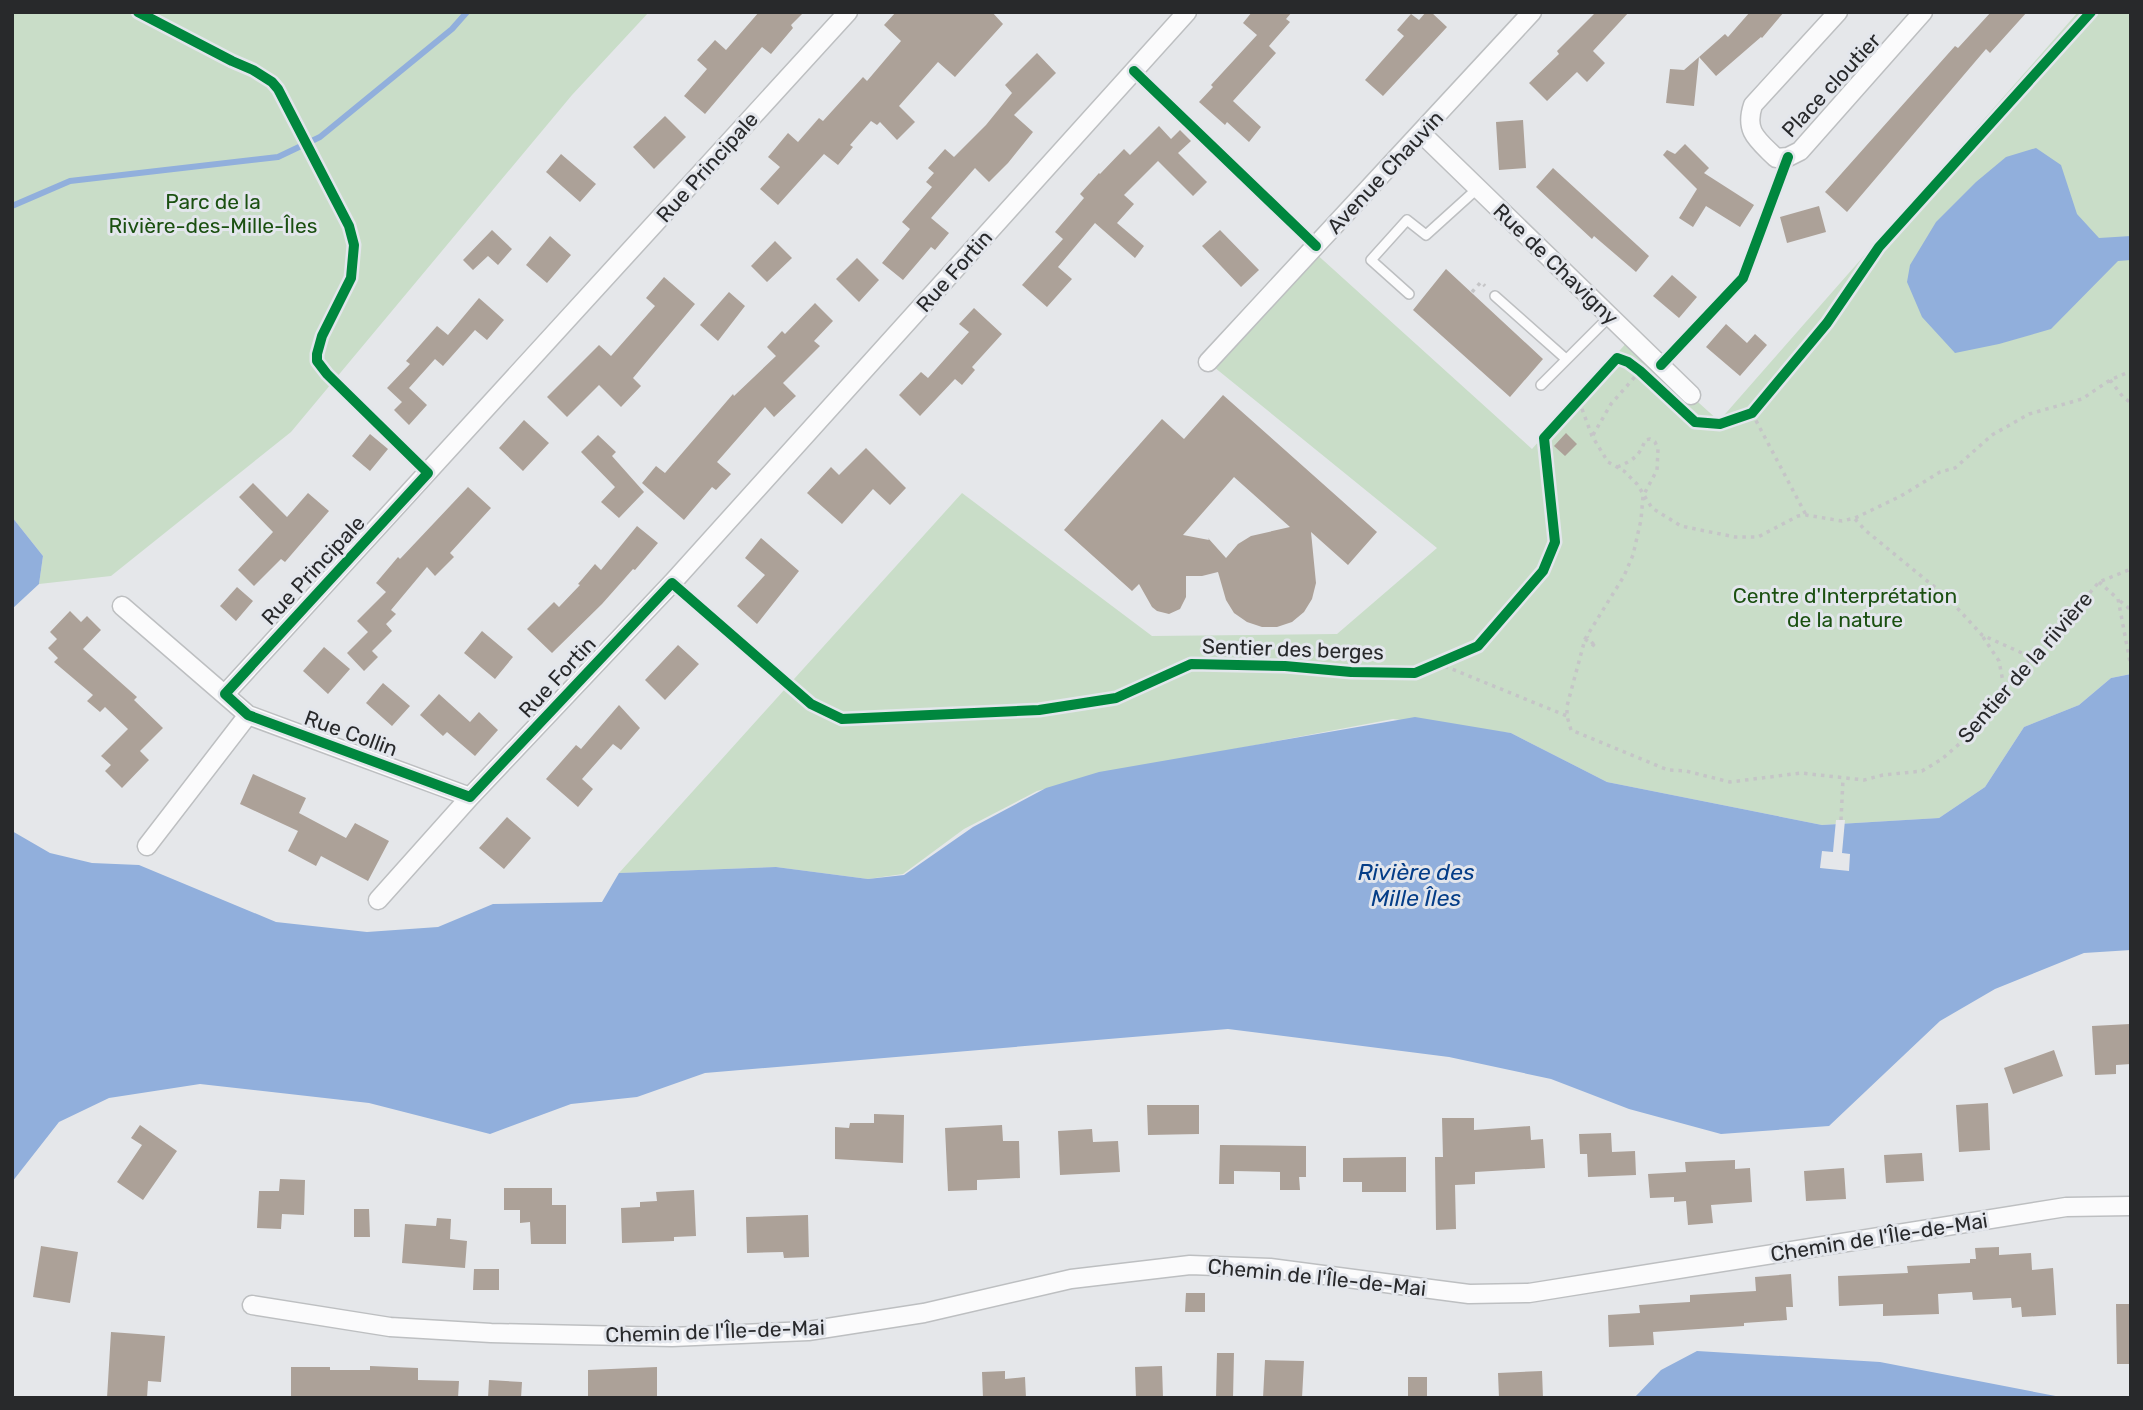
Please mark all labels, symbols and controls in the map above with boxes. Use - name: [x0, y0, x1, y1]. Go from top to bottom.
- street label: Place cloutier: [1776, 28, 1886, 142]
- street label: Avenue Chauvin: [1322, 105, 1448, 239]
- street label: Rue Principale: [651, 107, 763, 227]
- park label: Parc de la Rivière-des-Mille-Îles: [109, 189, 317, 238]
- street label: Rue de Chavigny: [1488, 198, 1624, 330]
- street label: Rue Fortin: [911, 225, 997, 317]
- street label: Rue Principale: [256, 510, 370, 630]
- park label: Centre d'Interprétation de la nature: [1733, 583, 1957, 632]
- street label: Sentier de la riivière: [1952, 586, 2098, 748]
- street label: Rue Fortin: [513, 631, 601, 723]
- street label: Sentier des berges: [1202, 633, 1384, 665]
- street label: Rue Collin: [301, 705, 401, 761]
- water label: Rivière des Mille Îles: [1357, 858, 1475, 912]
- street label: Chemin de l'Île-de-Mai: [1769, 1207, 1989, 1267]
- street label: Chemin de l'Île-de-Mai: [1206, 1253, 1428, 1301]
- street label: Chemin de l'Île-de-Mai: [605, 1315, 825, 1347]

